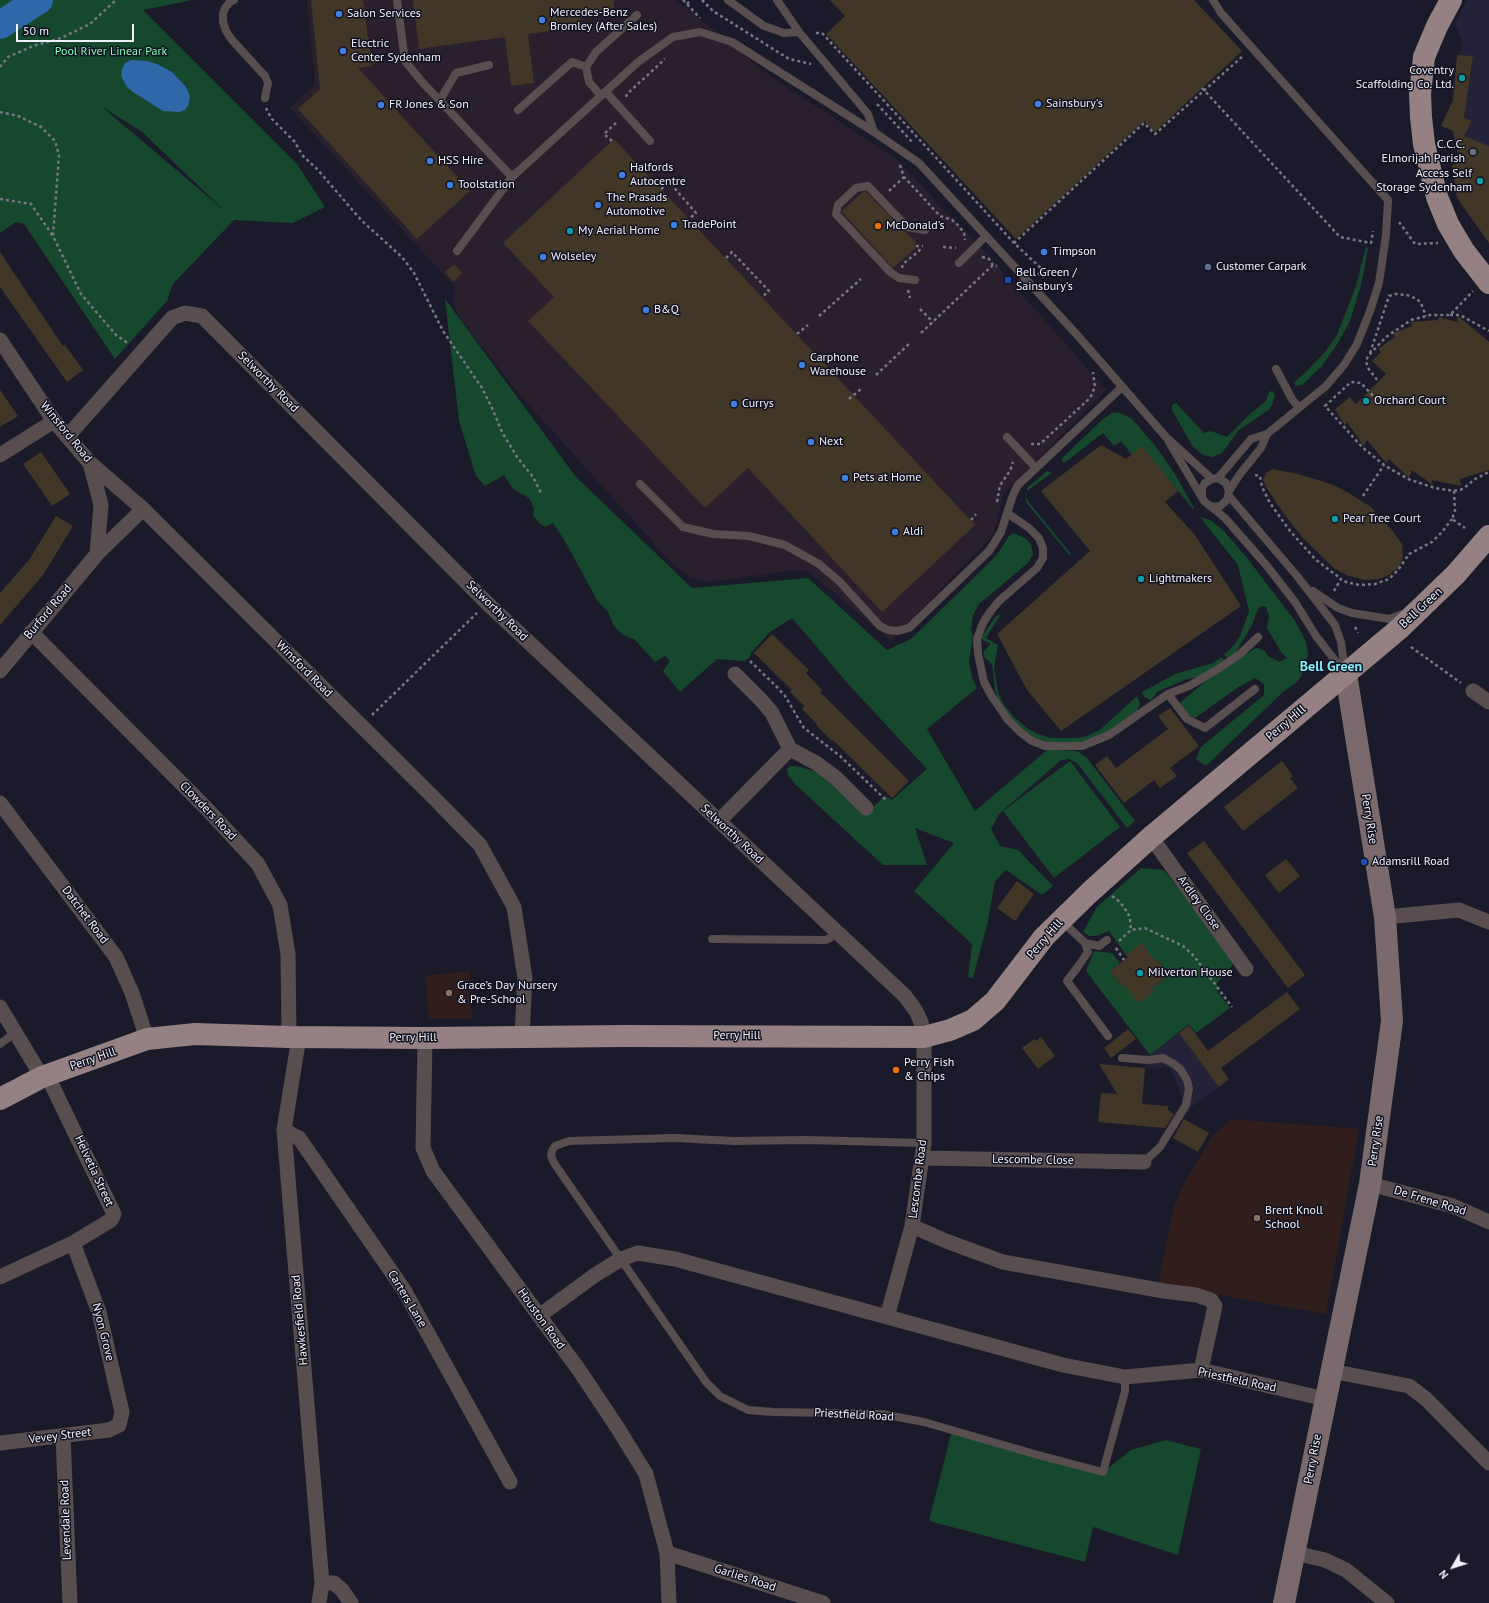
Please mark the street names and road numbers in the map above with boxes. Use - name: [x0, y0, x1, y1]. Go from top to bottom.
- street label: Selworthy Road: [234, 348, 302, 416]
- street label: Winsford Road: [37, 399, 95, 465]
- street label: Selworthy Road: [463, 578, 531, 644]
- street label: Burford Road: [21, 582, 75, 642]
- street label: Bell Green: [1397, 585, 1445, 631]
- street label: Winsford Road: [273, 638, 335, 700]
- street label: Perry Hill: [1263, 702, 1309, 744]
- street label: Clowders Road: [177, 779, 239, 843]
- street label: Perry Rise: [1358, 793, 1380, 845]
- street label: Selworthy Road: [698, 801, 766, 867]
- street label: Ardley Close: [1174, 873, 1224, 933]
- street label: Datchet Road: [59, 883, 111, 947]
- street label: Perry Hill: [1024, 916, 1066, 962]
- street label: Perry Hill: [713, 1029, 761, 1043]
- street label: Perry Hill: [389, 1031, 437, 1045]
- street label: Perry Hill: [68, 1044, 118, 1074]
- street label: Perry Rise: [1365, 1115, 1387, 1167]
- street label: Helvetia Street: [71, 1133, 117, 1209]
- street label: Lescombe Road: [906, 1139, 930, 1219]
- street label: Lescombe Close: [992, 1152, 1074, 1168]
- street label: De Frene Road: [1392, 1183, 1468, 1219]
- street label: Carters Lane: [384, 1268, 430, 1330]
- street label: Hawkesfield Road: [289, 1274, 311, 1366]
- street label: Houston Road: [514, 1286, 568, 1352]
- street label: Nyon Grove: [89, 1302, 117, 1362]
- street label: Priestfield Road: [1196, 1365, 1278, 1395]
- street label: Priestfield Road: [814, 1406, 894, 1424]
- street label: Vevey Street: [28, 1425, 92, 1447]
- street label: Perry Rise: [1301, 1433, 1325, 1485]
- street label: Levendale Road: [57, 1480, 75, 1560]
- street label: Garlies Road: [712, 1561, 778, 1595]

